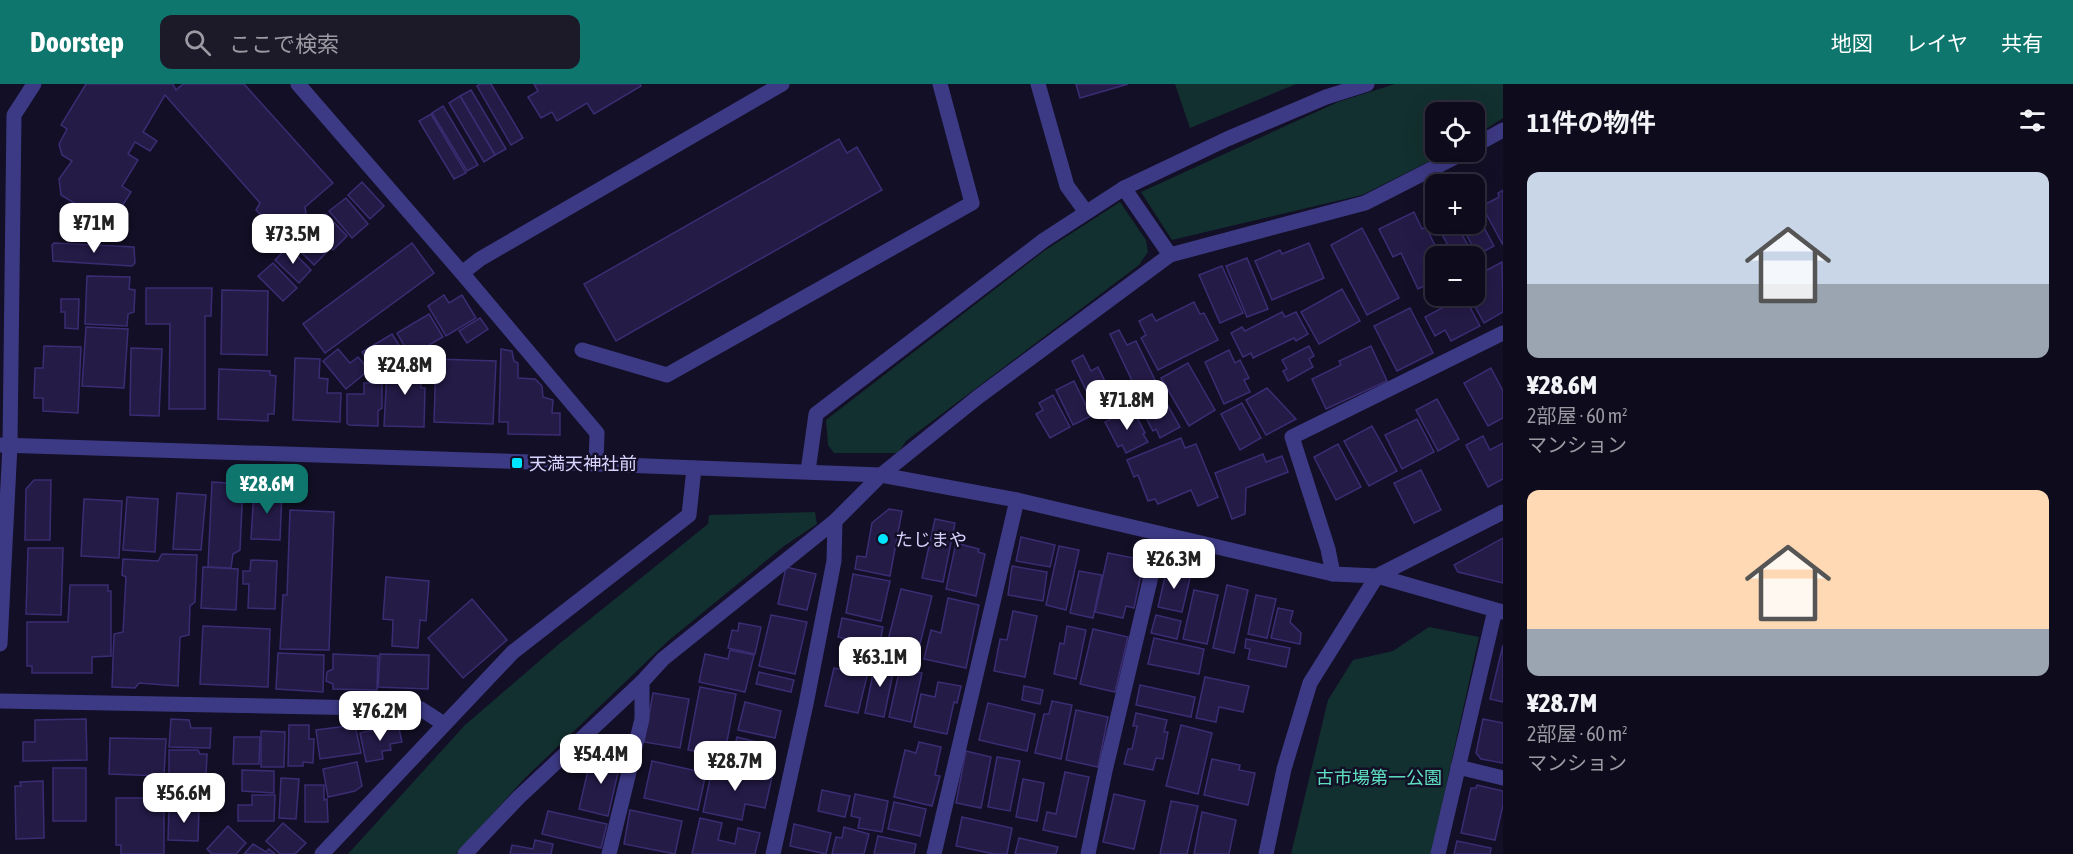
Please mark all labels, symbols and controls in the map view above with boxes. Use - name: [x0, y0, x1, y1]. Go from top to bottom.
- search box: [160, 15, 580, 69]
- text: Doorstep: [30, 26, 124, 58]
- icon: search: [181, 26, 214, 59]
- text: ここで検索: [229, 31, 339, 57]
- text: 地図: [1831, 31, 1873, 55]
- text: レイヤ: [1906, 31, 1968, 55]
- text: 共有: [2001, 31, 2043, 55]
- map controls: [1425, 102, 1485, 306]
- button: locate: [1425, 102, 1485, 162]
- icon: filters: [2016, 104, 2049, 137]
- text: 11件の物件: [1527, 108, 1655, 138]
- button: +: [1425, 174, 1485, 234]
- pin: ¥71M: [58, 203, 130, 254]
- text: ¥71M: [73, 211, 115, 234]
- icon: home: [1734, 211, 1842, 319]
- pin: ¥73.5M: [244, 214, 342, 265]
- text: ¥73.5M: [266, 222, 320, 245]
- button: −: [1425, 246, 1485, 306]
- pin: ¥24.8M: [356, 345, 454, 396]
- text: ¥24.8M: [378, 353, 432, 376]
- text: ¥28.6M: [1527, 370, 1597, 400]
- pin: ¥71.8M: [1078, 380, 1176, 431]
- text: ¥71.8M: [1100, 388, 1154, 411]
- text: 2部屋 · 60 m²: [1527, 404, 1628, 427]
- text: マンション: [1527, 433, 1627, 456]
- place label: 天満天神社前: [529, 453, 637, 474]
- marker: 天満天神社前: [510, 456, 524, 470]
- pin: ¥28.6M: [218, 464, 316, 515]
- text: ¥28.6M: [240, 472, 294, 495]
- place label: たじまや: [895, 529, 967, 550]
- icon: home: [1734, 529, 1842, 637]
- marker: たじまや: [876, 532, 890, 546]
- pin: ¥26.3M: [1125, 539, 1223, 590]
- text: ¥26.3M: [1147, 547, 1201, 570]
- pin: ¥63.1M: [831, 637, 929, 688]
- text: ¥63.1M: [853, 645, 907, 668]
- text: ¥28.7M: [1527, 688, 1597, 718]
- pin: ¥76.2M: [331, 691, 429, 742]
- text: ¥76.2M: [353, 699, 407, 722]
- text: 2部屋 · 60 m²: [1527, 722, 1628, 745]
- pin: ¥54.4M: [552, 734, 650, 785]
- pin: ¥28.7M: [686, 741, 784, 792]
- text: ¥54.4M: [574, 742, 628, 765]
- text: ¥28.7M: [708, 749, 762, 772]
- text: マンション: [1527, 751, 1627, 774]
- park label: 古市場第一公園: [1316, 767, 1442, 788]
- pin: ¥56.6M: [135, 773, 233, 824]
- text: ¥56.6M: [157, 781, 211, 804]

